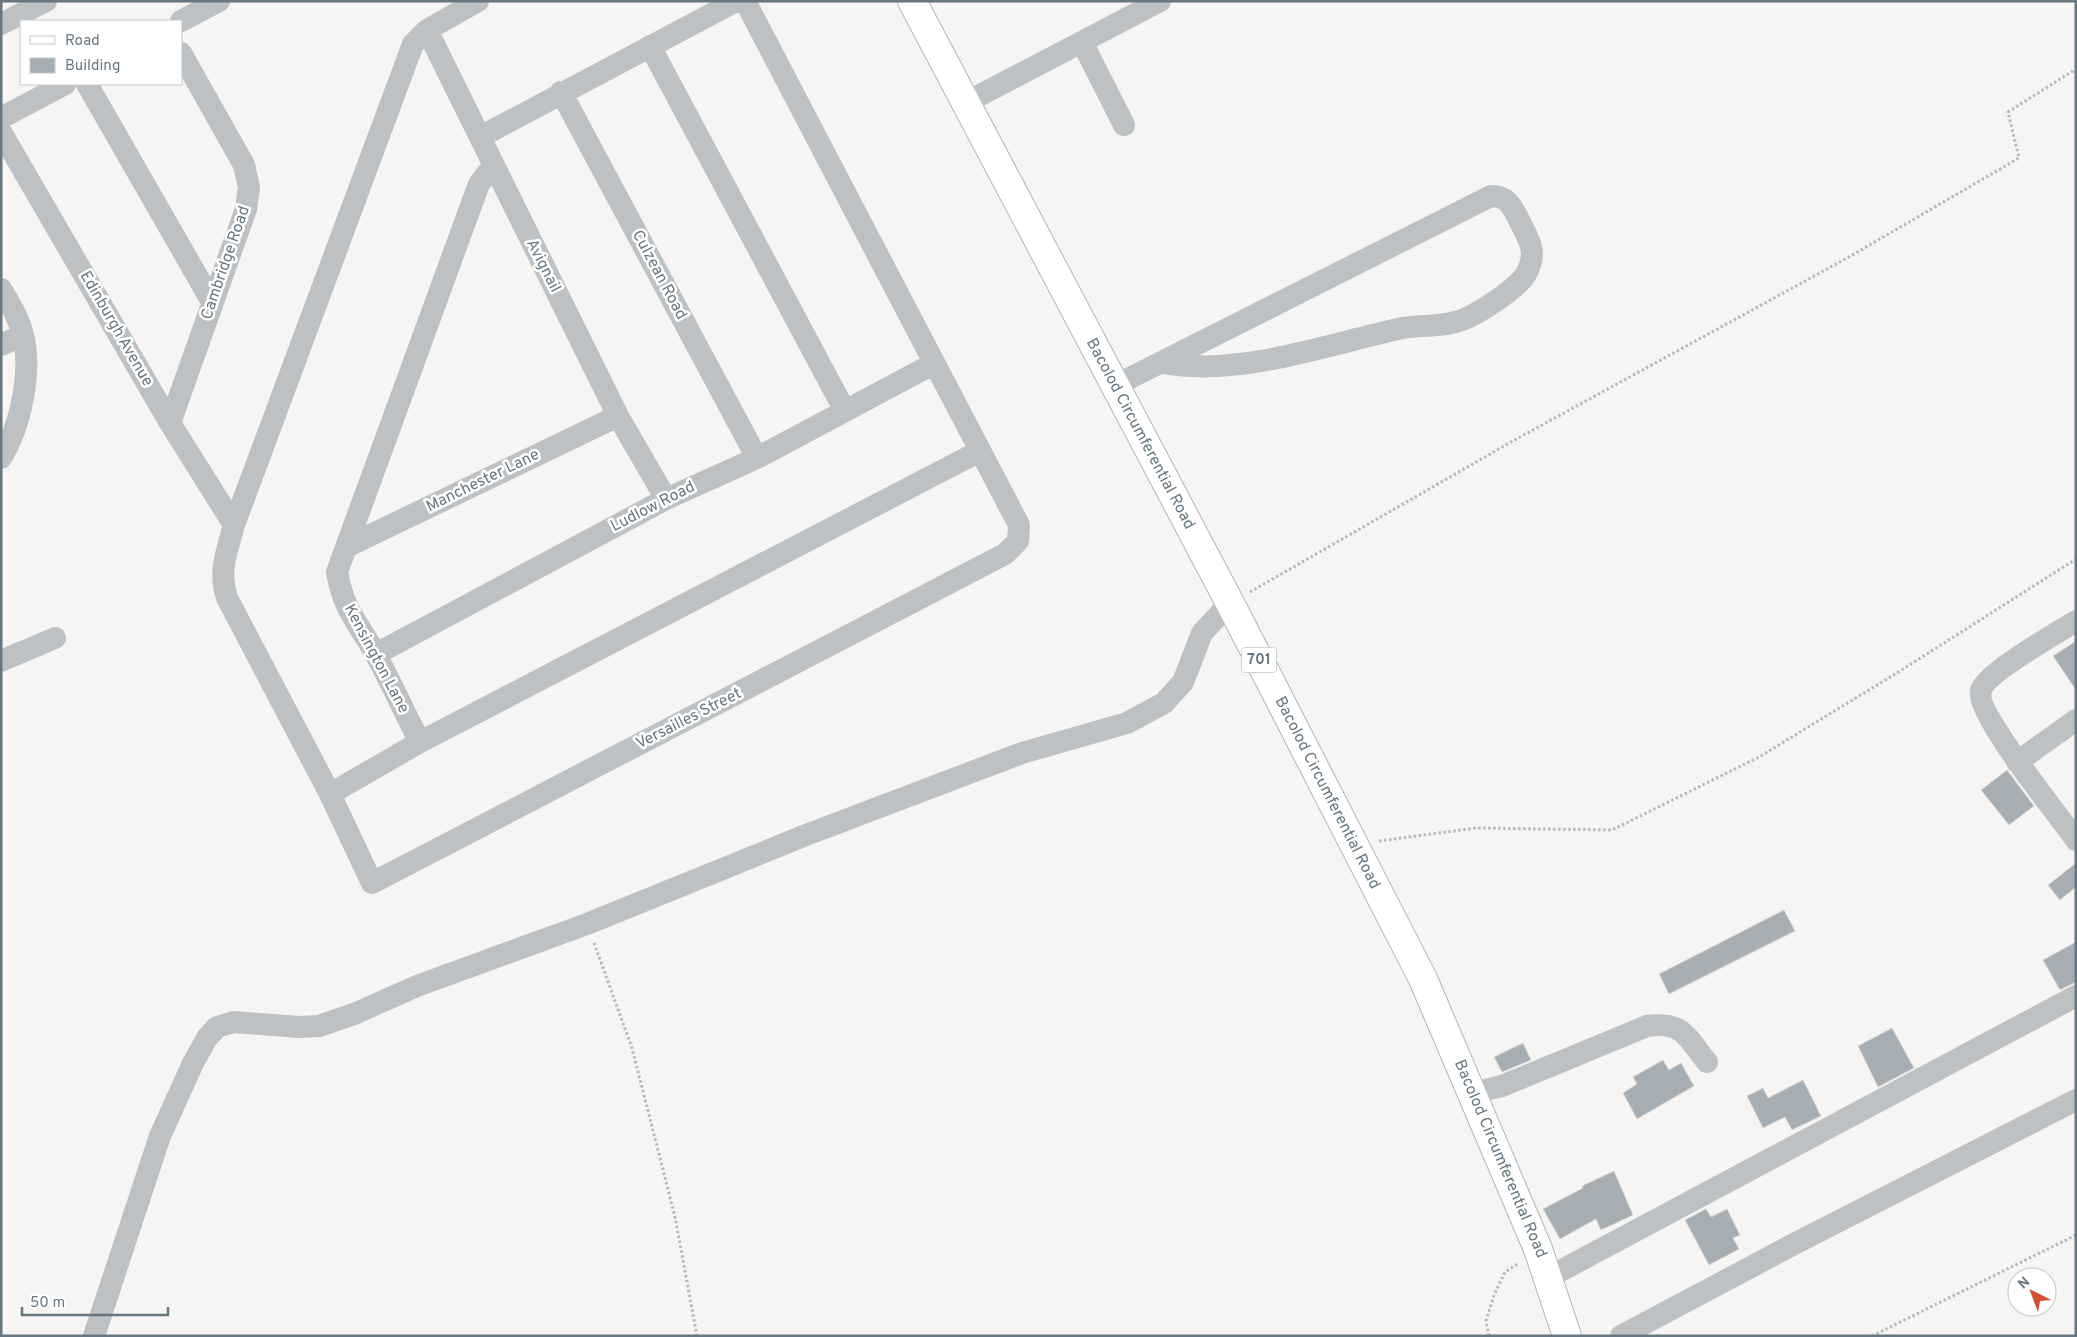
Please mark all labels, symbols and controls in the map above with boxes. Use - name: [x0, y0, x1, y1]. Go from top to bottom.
- legend: [20, 20, 182, 85]
- text: Road: [65, 32, 100, 51]
- text: Building: [65, 57, 120, 76]
- street label: Cambridge Road: [197, 203, 255, 323]
- street label: Culzean Road: [627, 227, 691, 323]
- street label: Avignail: [521, 236, 565, 296]
- street label: Edinburgh Avenue: [75, 268, 157, 390]
- street label: Bacolod Circumferential Road: [1081, 335, 1199, 533]
- street label: Manchester Lane: [423, 445, 543, 517]
- street label: Ludlow Road: [607, 477, 699, 537]
- street label: Kensington Lane: [339, 601, 413, 717]
- road number: 701: [1242, 648, 1276, 672]
- street label: Versailles Street: [633, 684, 745, 754]
- street label: Bacolod Circumferential Road: [1270, 693, 1384, 893]
- street label: Bacolod Circumferential Road: [1449, 1057, 1551, 1261]
- north arrow: [2007, 1267, 2057, 1317]
- text: N: [2015, 1274, 2034, 1293]
- scale bar: [22, 1284, 169, 1316]
- text: 50 m: [30, 1294, 65, 1313]

